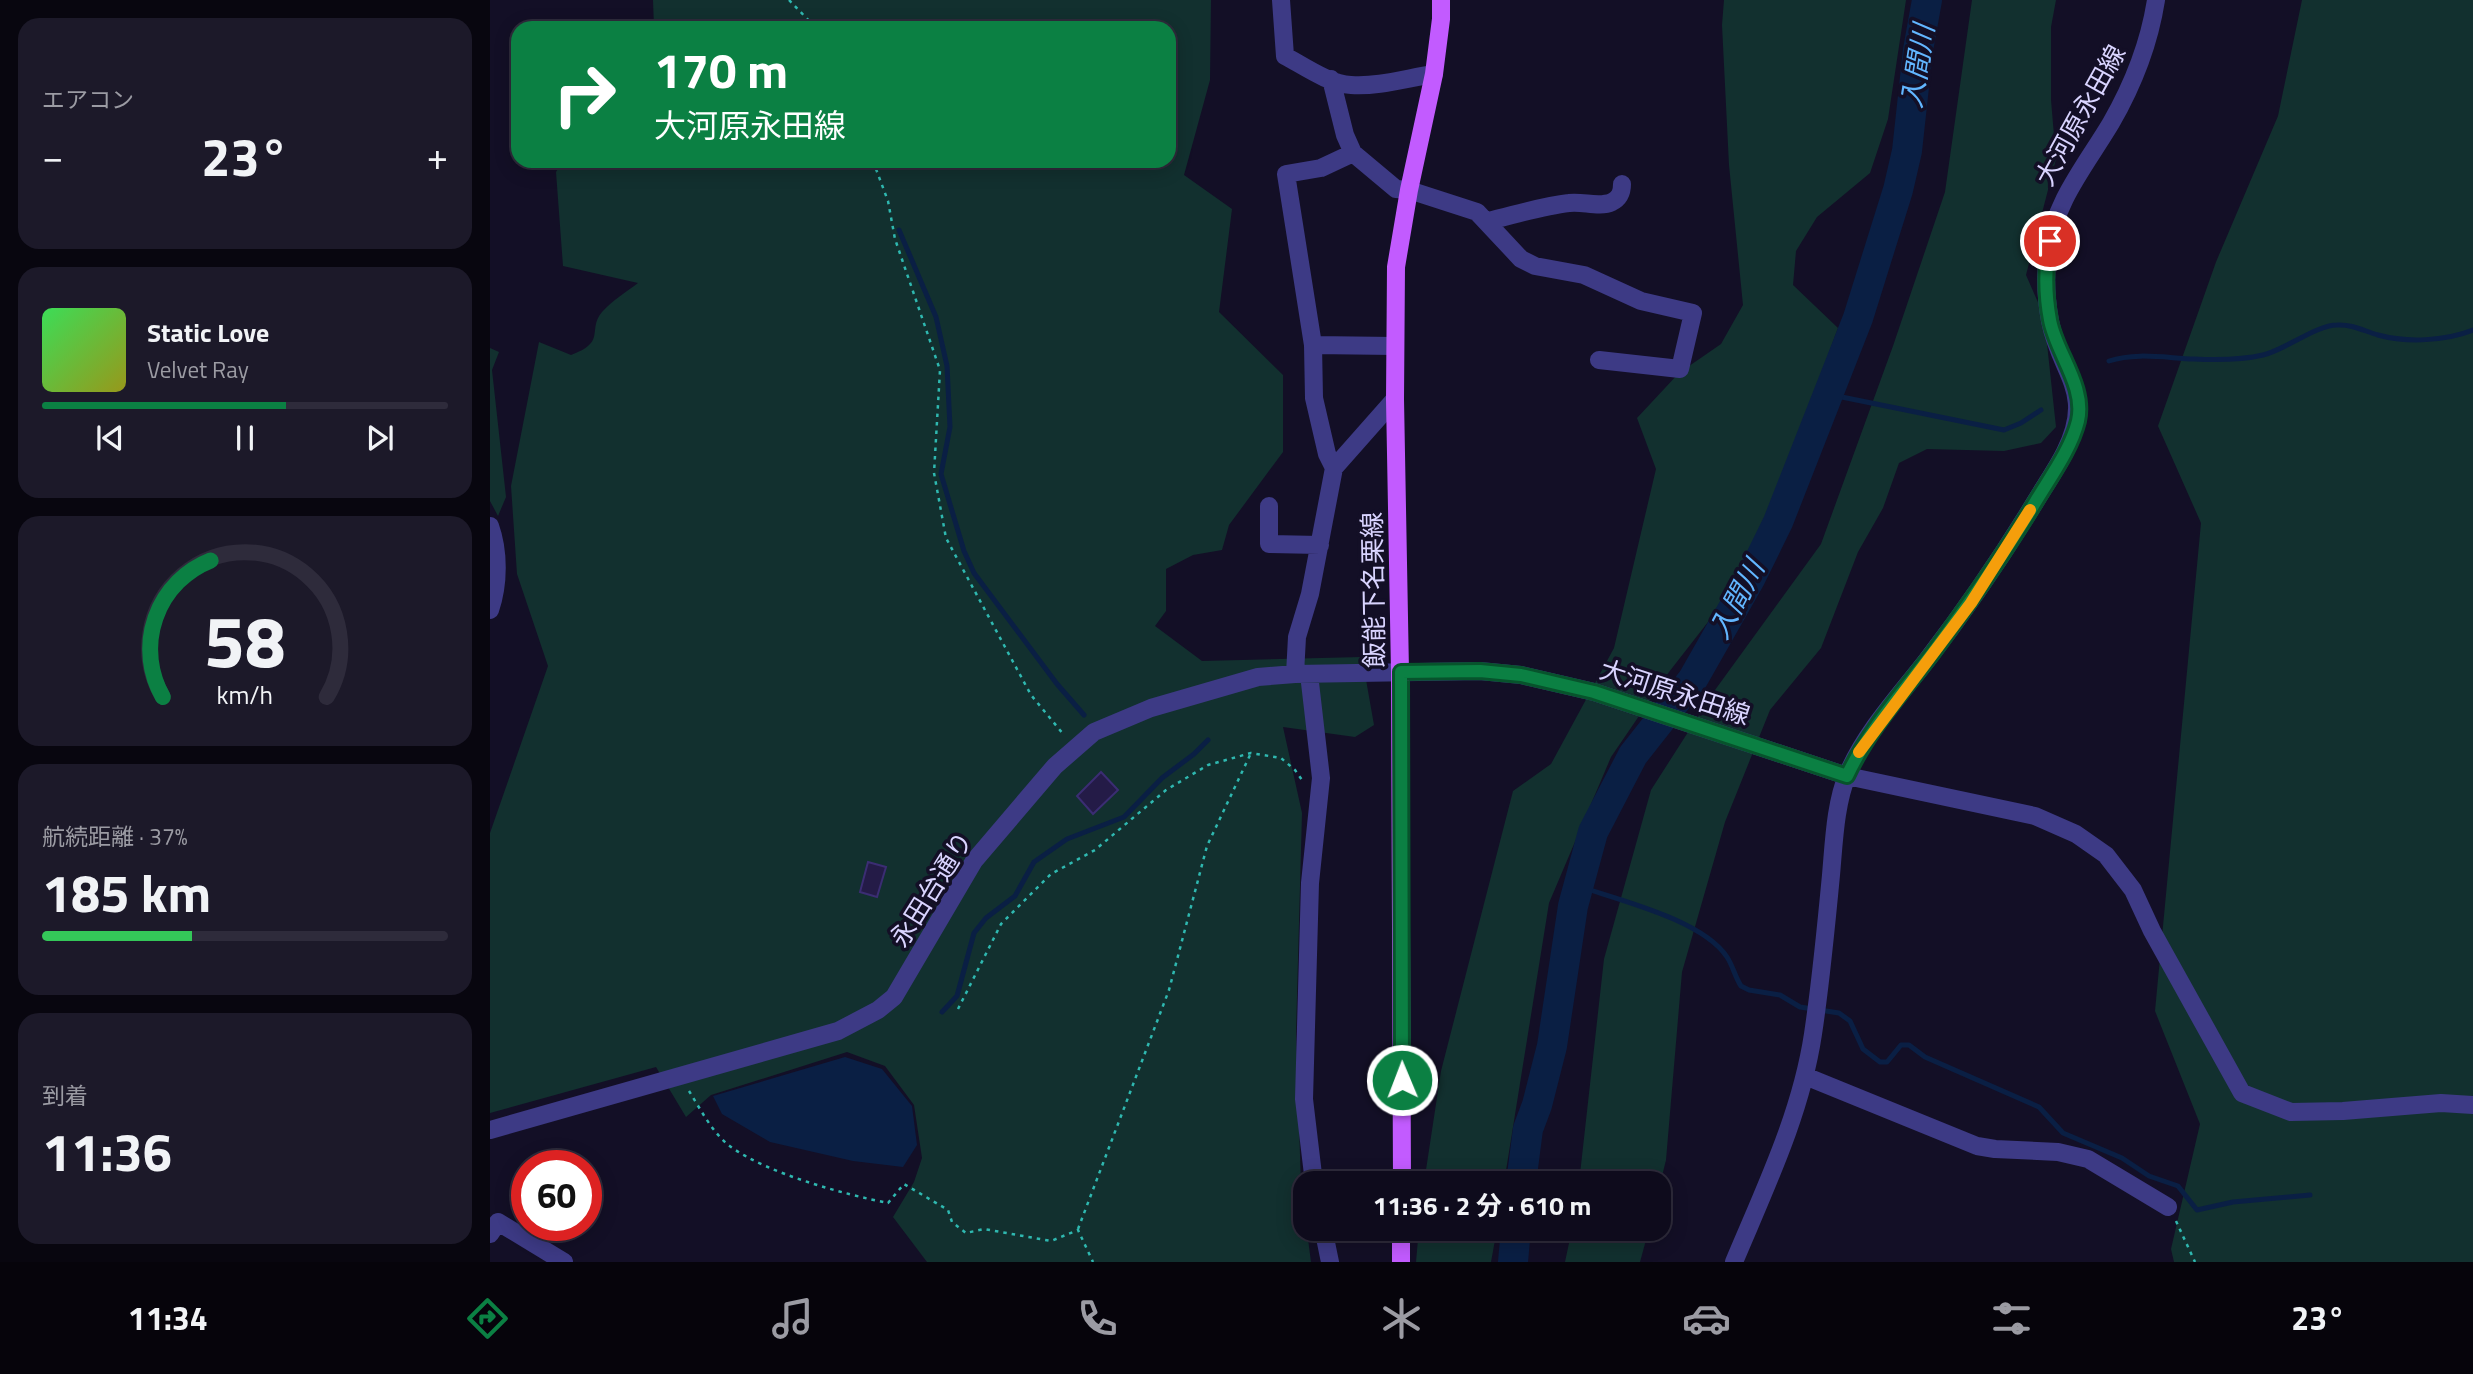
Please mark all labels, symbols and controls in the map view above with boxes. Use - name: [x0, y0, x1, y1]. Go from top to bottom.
- water label: 入間川: [1889, 18, 1945, 111]
- text: 170 m: [654, 32, 788, 107]
- street label: 大河原永田線: [2025, 37, 2135, 193]
- icon: right: [539, 49, 630, 140]
- text: エアコン: [42, 82, 134, 117]
- text: 大河原永田線: [654, 101, 846, 149]
- text: 23°: [201, 117, 289, 196]
- text: −: [42, 127, 63, 185]
- text: +: [427, 127, 448, 185]
- pin: [2020, 211, 2080, 271]
- icon: arrive: [2031, 222, 2069, 260]
- text: Static Love: [147, 313, 269, 352]
- text: Velvet Ray: [147, 352, 249, 387]
- icon: previous: [91, 419, 129, 457]
- icon: pause: [226, 419, 264, 457]
- icon: next: [361, 419, 399, 457]
- street label: 飯能下名栗線: [1352, 512, 1394, 668]
- water label: 入間川: [1697, 549, 1776, 646]
- text: 58: [204, 585, 286, 695]
- street label: 大河原永田線: [1595, 649, 1755, 735]
- text: km/h: [217, 676, 273, 714]
- text: 航続距離 · 37%: [42, 819, 188, 854]
- street label: 永田台通り: [880, 824, 982, 954]
- text: 185 km: [42, 853, 211, 932]
- position arrow: [1365, 1043, 1439, 1117]
- text: 到着: [42, 1078, 88, 1113]
- text: 11:36: [42, 1112, 172, 1191]
- speed limit sign: 60: [511, 1150, 602, 1241]
- text: 11:36 · 2 分 · 610 m: [1373, 1186, 1591, 1225]
- text: 11:34: [128, 1294, 208, 1342]
- icon: directions: [463, 1294, 512, 1343]
- icon: music: [768, 1294, 817, 1343]
- icon: phone: [1073, 1294, 1122, 1343]
- icon: climate: [1377, 1294, 1426, 1343]
- icon: car: [1682, 1294, 1731, 1343]
- icon: filters: [1987, 1294, 2036, 1343]
- text: 23°: [2291, 1294, 2345, 1342]

